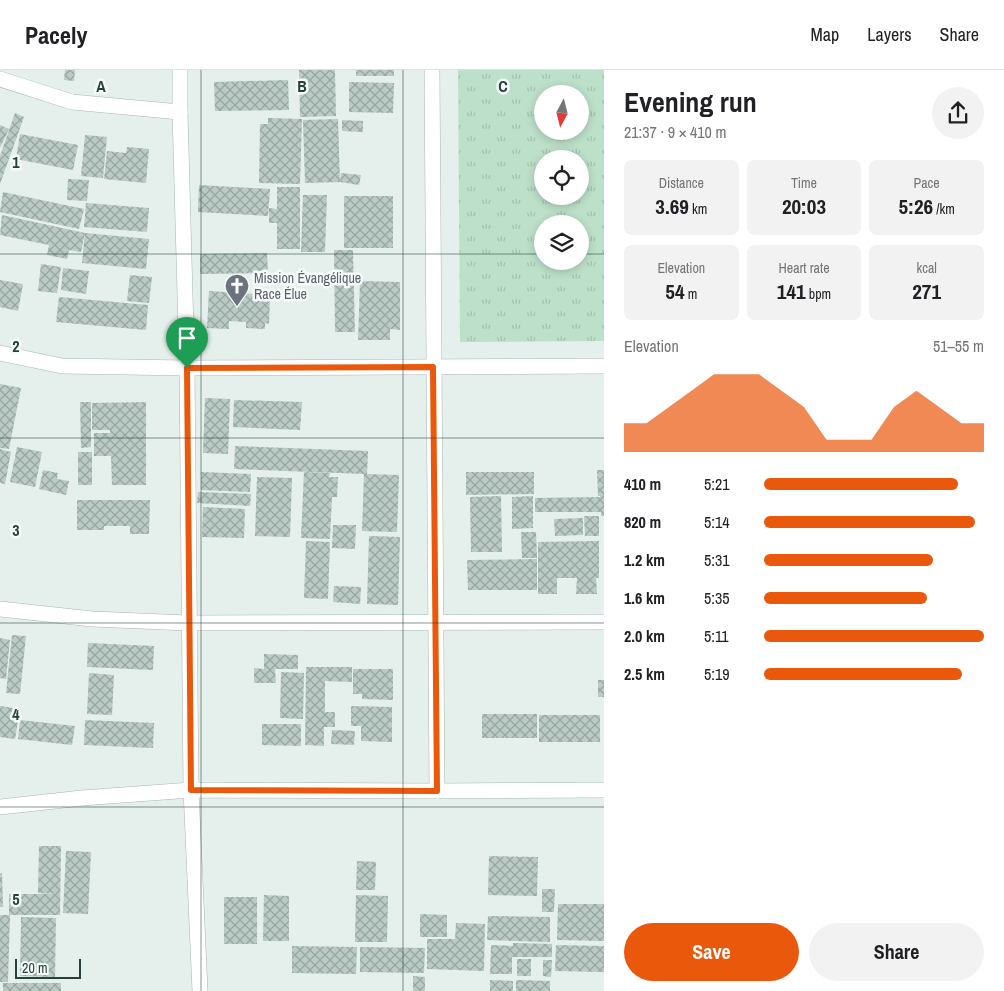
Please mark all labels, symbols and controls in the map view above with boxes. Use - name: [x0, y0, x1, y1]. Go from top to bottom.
- text: Pacely: [25, 19, 87, 51]
- text: Map: [811, 22, 839, 47]
- text: Layers: [867, 22, 912, 47]
- text: Share: [940, 22, 979, 47]
- text: A: [96, 75, 106, 97]
- text: B: [297, 75, 307, 97]
- text: C: [498, 75, 508, 97]
- text: Evening run: [624, 83, 757, 121]
- north arrow: [534, 85, 589, 140]
- map controls: [534, 85, 589, 270]
- button: share: [932, 87, 984, 139]
- text: 21:37 · 9 × 410 m: [624, 121, 727, 143]
- button: locate: [534, 150, 589, 205]
- text: 1: [12, 151, 20, 173]
- text: Distance: [659, 174, 704, 192]
- text: Time: [791, 174, 817, 192]
- text: Pace: [914, 174, 940, 192]
- text: 3.69: [655, 192, 689, 221]
- text: 20:03: [782, 192, 826, 221]
- text: 5:26: [899, 192, 933, 221]
- text: km: [689, 200, 707, 218]
- text: /km: [933, 200, 955, 218]
- button: layers: [534, 215, 589, 270]
- text: Elevation: [657, 259, 705, 277]
- text: Heart rate: [778, 259, 830, 277]
- text: kcal: [916, 259, 937, 277]
- place label: Mission Évangélique Race Élue: [254, 269, 361, 303]
- church icon: Mission Évangélique Race Élue: [224, 273, 250, 307]
- text: 54: [665, 277, 685, 306]
- text: 141: [777, 277, 806, 306]
- text: 271: [912, 277, 941, 306]
- text: m: [685, 285, 697, 303]
- text: bpm: [806, 285, 831, 303]
- pin: [166, 317, 208, 368]
- icon: arrive: [173, 324, 201, 352]
- text: 2: [12, 335, 20, 357]
- text: Elevation: [624, 335, 679, 357]
- text: 51–55 m: [933, 335, 984, 357]
- text: 410 m: [624, 473, 661, 495]
- text: 5:21: [704, 473, 730, 495]
- text: 820 m: [624, 511, 661, 533]
- text: 5:14: [704, 511, 730, 533]
- text: 3: [12, 519, 20, 541]
- text: 1.2 km: [624, 549, 665, 571]
- text: 5:31: [704, 549, 730, 571]
- text: 1.6 km: [624, 587, 665, 609]
- text: 5:35: [704, 587, 730, 609]
- text: 2.0 km: [624, 625, 665, 647]
- text: 5:11: [704, 625, 729, 647]
- text: 2.5 km: [624, 663, 665, 685]
- text: 5:19: [704, 663, 730, 685]
- text: 4: [12, 703, 20, 725]
- text: 5: [12, 888, 20, 910]
- button: Save: [624, 923, 799, 981]
- button: Share: [809, 923, 984, 981]
- scale bar: [15, 956, 81, 979]
- text: 20 m: [22, 959, 48, 977]

